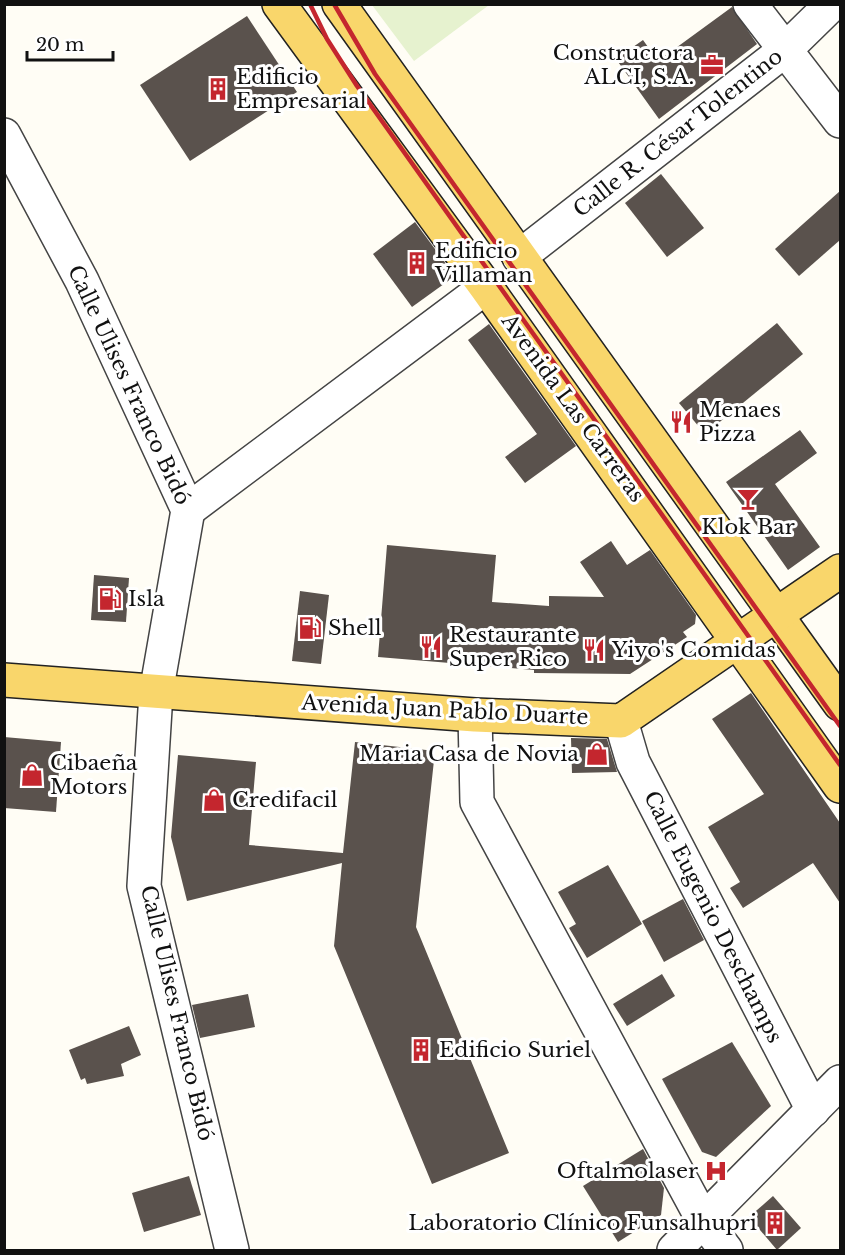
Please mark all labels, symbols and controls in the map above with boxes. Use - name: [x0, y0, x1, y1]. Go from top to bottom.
- scale bar: [27, 24, 112, 62]
- text: 20 m: [36, 34, 84, 56]
- place label: Constructora ALCI, S.A.: [553, 40, 694, 90]
- street label: Calle R. César Tolentino: [568, 43, 788, 223]
- office icon: Constructora ALCI, S.A.: [699, 52, 725, 78]
- place label: Edificio Empresarial: [236, 64, 367, 114]
- building icon: Edificio Empresarial: [205, 76, 231, 102]
- place label: Edificio Villaman: [434, 238, 532, 288]
- building icon: Edificio Villaman: [404, 250, 430, 276]
- street label: Calle Ulises Franco Bidó: [62, 261, 196, 509]
- street label: Avenida Las Carreras: [495, 308, 650, 507]
- place label: Menaes Pizza: [699, 397, 781, 447]
- restaurant icon: Menaes Pizza: [668, 409, 694, 435]
- bar icon: Klok Bar: [735, 486, 761, 512]
- place label: Klok Bar: [701, 514, 795, 540]
- fuel station icon: Isla: [97, 586, 123, 612]
- place label: Isla: [128, 586, 165, 612]
- fuel station icon: Shell: [297, 615, 323, 641]
- place label: Shell: [328, 615, 382, 641]
- place label: Restaurante Super Rico: [449, 622, 577, 672]
- restaurant icon: Restaurante Super Rico: [418, 634, 444, 660]
- restaurant icon: Yiyo's Comidas: [581, 637, 607, 663]
- place label: Yiyo's Comidas: [611, 637, 776, 663]
- street label: Avenida Juan Pablo Duarte: [300, 689, 589, 730]
- place label: Maria Casa de Novia: [359, 741, 579, 767]
- shop icon: Maria Casa de Novia: [584, 741, 610, 767]
- place label: Cibaeña Motors: [50, 750, 138, 800]
- shop icon: Cibaeña Motors: [19, 762, 45, 788]
- shop icon: Credifacil: [201, 787, 227, 813]
- place label: Credifacil: [232, 787, 338, 813]
- street label: Calle Eugenio Deschamps: [638, 787, 788, 1047]
- street label: Calle Ulises Franco Bidó: [135, 883, 219, 1143]
- building icon: Edificio Suriel: [408, 1037, 434, 1063]
- place label: Edificio Suriel: [439, 1037, 591, 1063]
- place label: Oftalmolaser: [557, 1158, 698, 1184]
- hospital icon: Oftalmolaser: [703, 1158, 729, 1184]
- place label: Laboratorio Clínico Funsalhupri: [408, 1210, 757, 1236]
- building icon: Laboratorio Clínico Funsalhupri: [762, 1210, 788, 1236]

